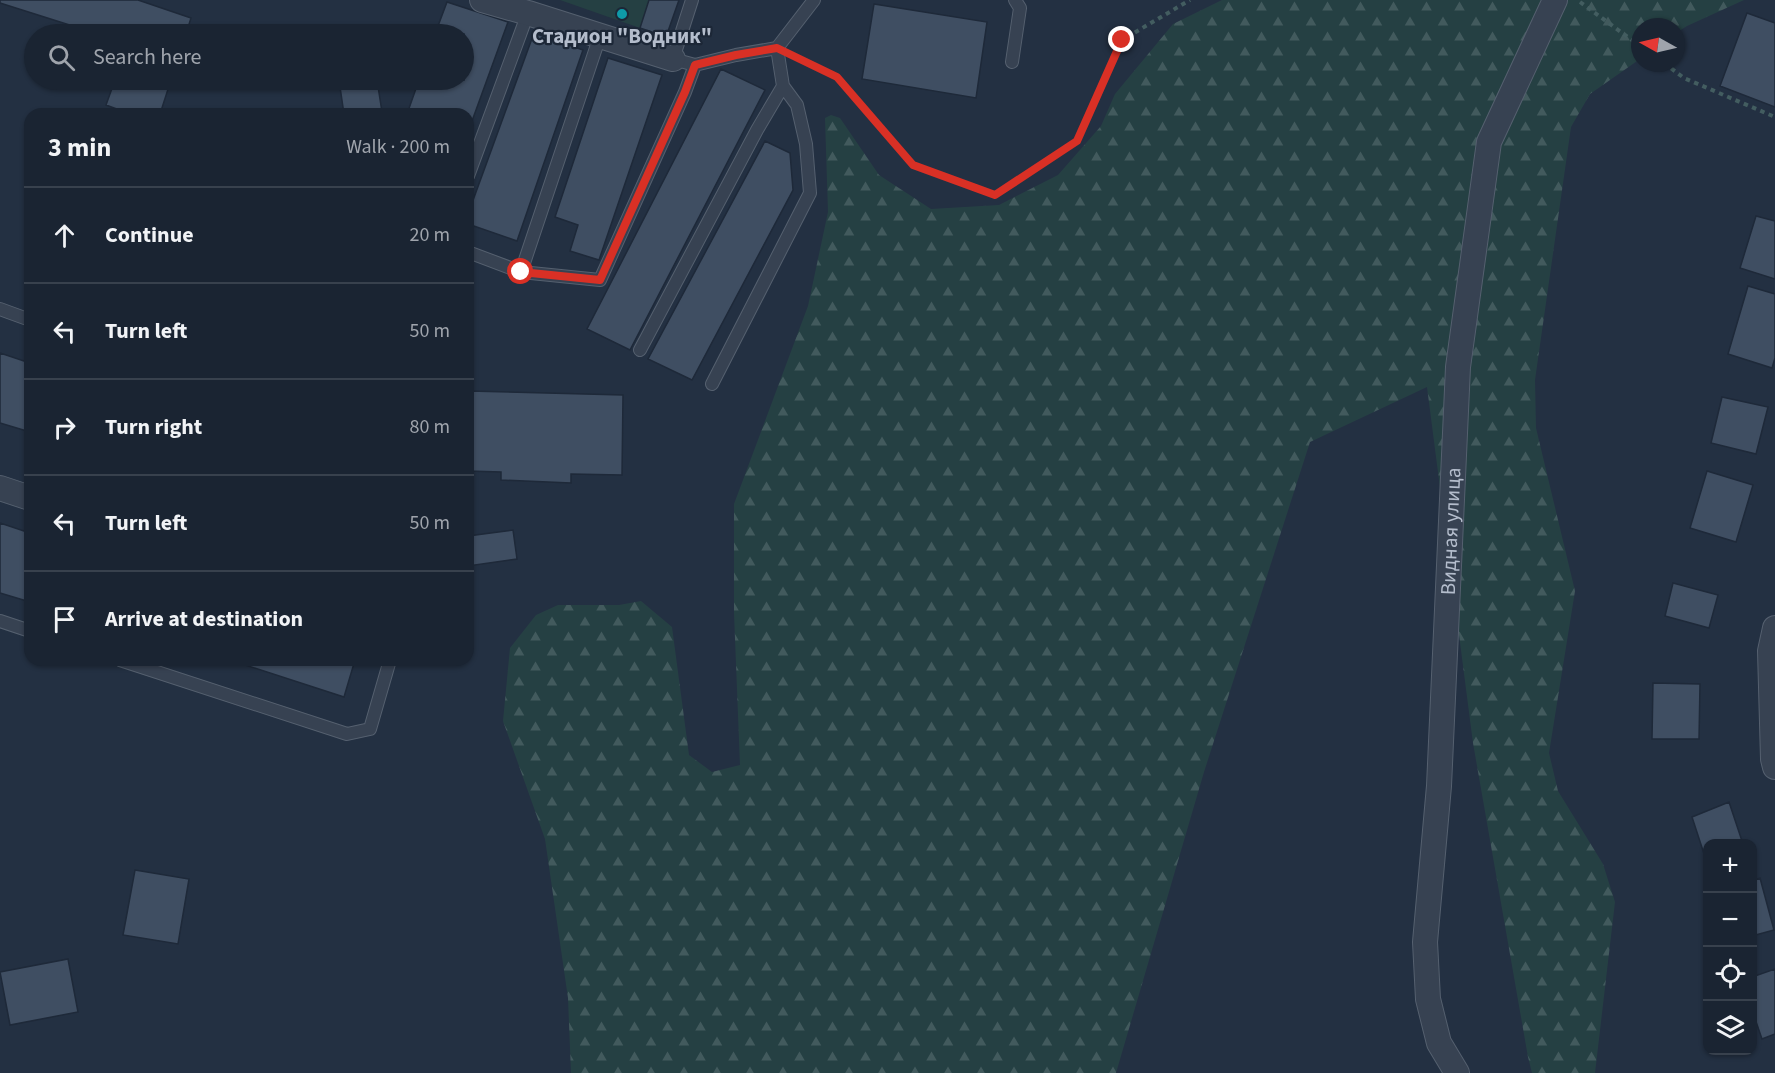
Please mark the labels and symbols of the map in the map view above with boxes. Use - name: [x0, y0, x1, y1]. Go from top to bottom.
- marker: Стадион "Водник": [615, 7, 629, 21]
- north arrow: [1631, 18, 1685, 72]
- place label: Стадион "Водник": [532, 21, 712, 51]
- route end: [1108, 26, 1134, 52]
- route start: [507, 258, 533, 284]
- street label: Видная улица: [1433, 467, 1468, 596]

